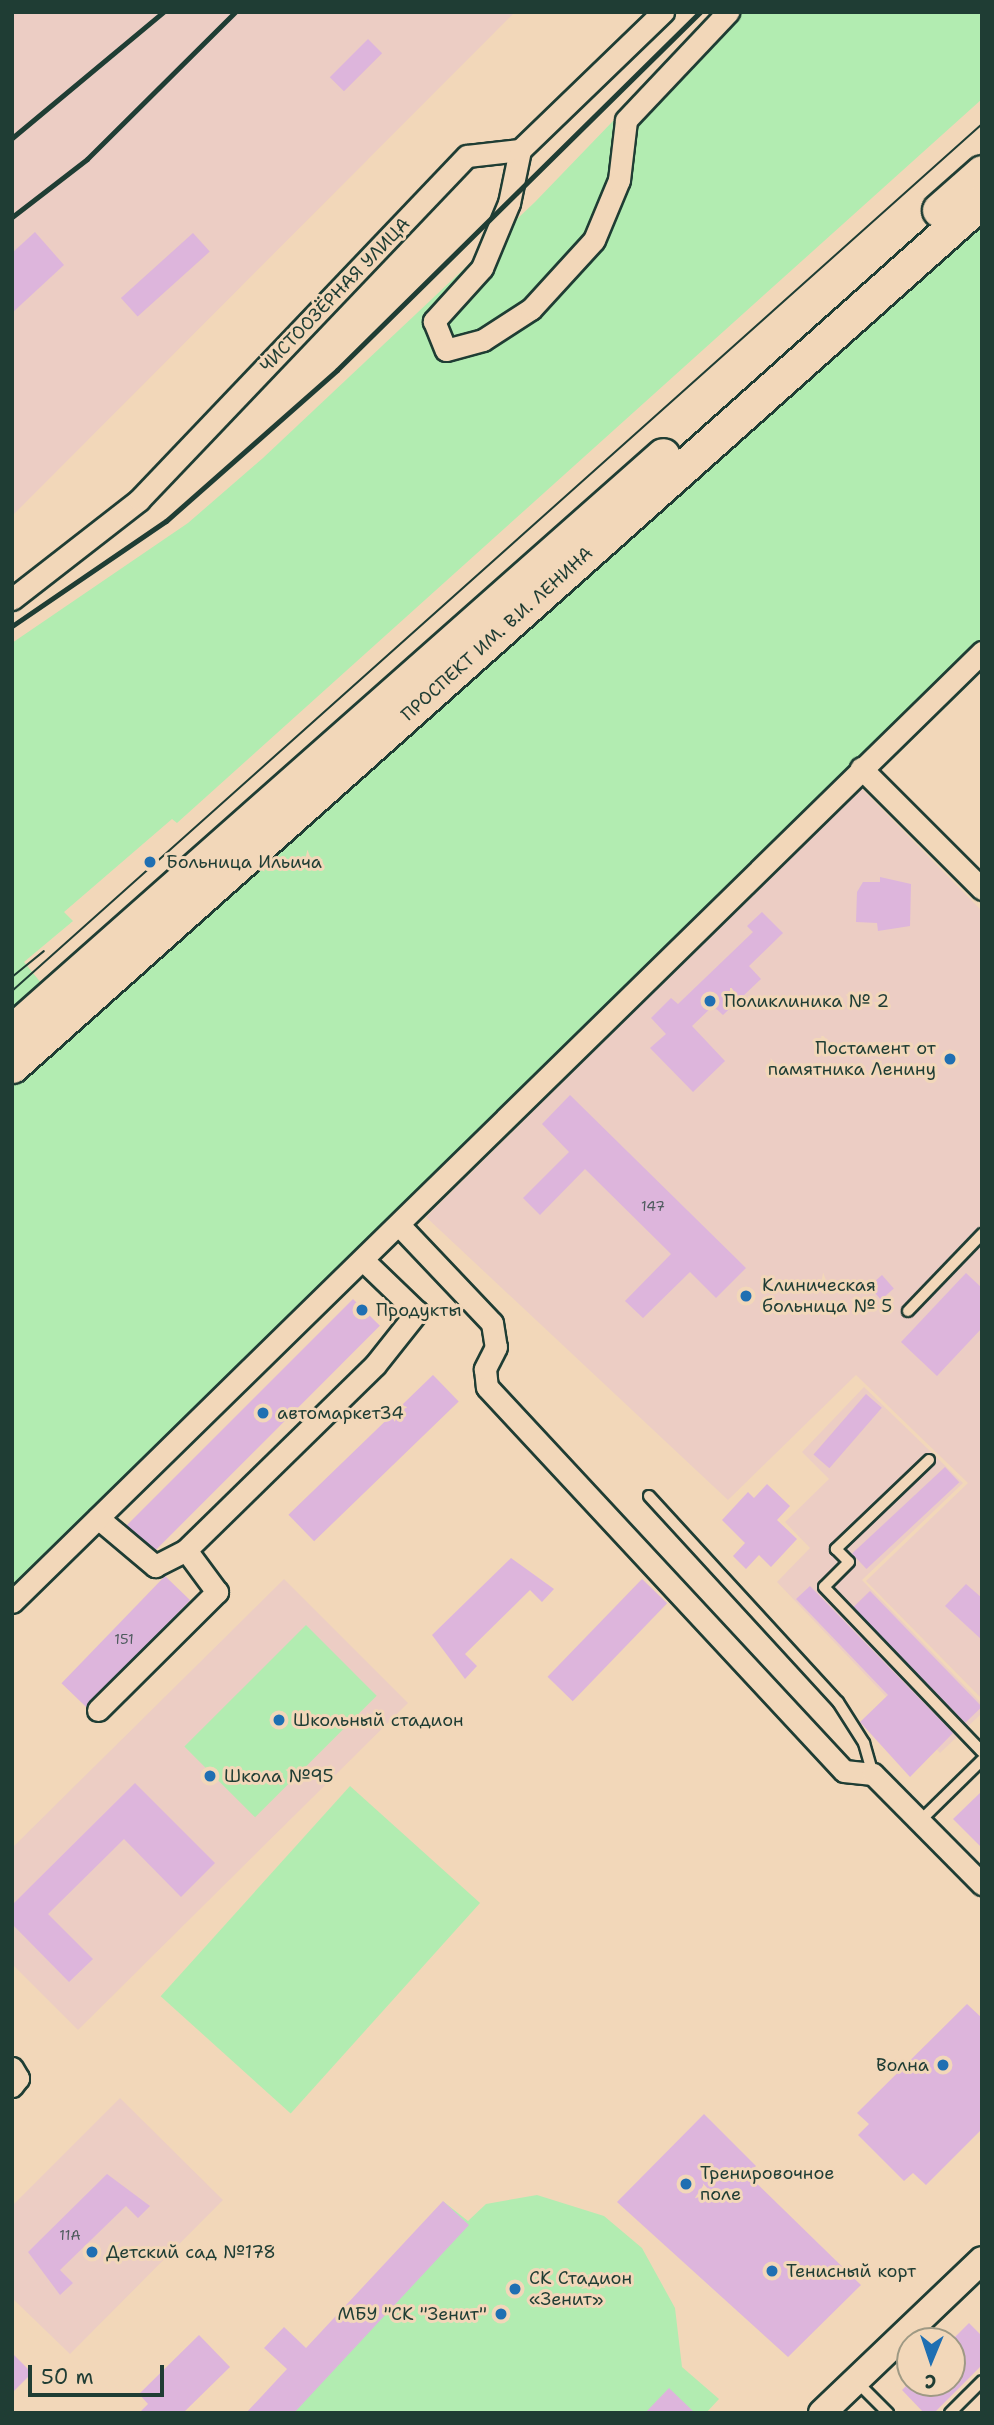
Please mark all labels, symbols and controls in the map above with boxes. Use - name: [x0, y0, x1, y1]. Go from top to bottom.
- street label: ЧИСТООЗЁРНАЯ УЛИЦА: [256, 213, 414, 377]
- street label: ПРОСПЕКТ ИМ. В.И. ЛЕНИНА: [397, 542, 597, 726]
- place label: Больница Ильича: [166, 851, 322, 873]
- marker: Больница Ильича: [140, 852, 160, 872]
- place label: Поликлиника № 2: [724, 990, 889, 1012]
- marker: Поликлиника № 2: [702, 993, 718, 1009]
- place label: Постамент от памятника Ленину: [768, 1038, 936, 1080]
- marker: Постамент от памятника Ленину: [942, 1051, 958, 1067]
- house number: 147: [641, 1198, 665, 1214]
- place label: Клиническая больница № 5: [762, 1275, 892, 1318]
- marker: Клиническая больница № 5: [736, 1286, 756, 1306]
- place label: Продукты: [376, 1299, 462, 1321]
- marker: Продукты: [354, 1302, 370, 1318]
- place label: автомаркет34: [277, 1402, 404, 1424]
- marker: автомаркет34: [255, 1405, 271, 1421]
- house number: 151: [114, 1631, 134, 1647]
- place label: Школьный стадион: [293, 1709, 464, 1731]
- marker: Школьный стадион: [271, 1712, 287, 1728]
- place label: Школа №95: [224, 1765, 334, 1787]
- marker: Школа №95: [202, 1768, 218, 1784]
- place label: Волна: [876, 2054, 929, 2076]
- marker: Волна: [935, 2057, 951, 2073]
- place label: Тренировочное поле: [700, 2163, 835, 2206]
- marker: Тренировочное поле: [678, 2176, 694, 2192]
- house number: 11А: [59, 2227, 81, 2243]
- place label: Детский сад №178: [106, 2241, 276, 2263]
- marker: Детский сад №178: [84, 2244, 100, 2260]
- place label: Тенисный корт: [786, 2260, 916, 2282]
- marker: Тенисный корт: [764, 2263, 780, 2279]
- place label: СК Стадион «Зенит»: [529, 2268, 632, 2310]
- marker: СК Стадион «Зенит»: [507, 2281, 523, 2297]
- place label: МБУ "СК "Зенит": [337, 2303, 487, 2325]
- marker: МБУ "СК "Зенит": [493, 2306, 509, 2322]
- north arrow: [896, 2327, 966, 2397]
- scale bar: [32, 2352, 168, 2396]
- text: 50 m: [41, 2363, 94, 2391]
- text: С: [924, 2369, 937, 2394]

